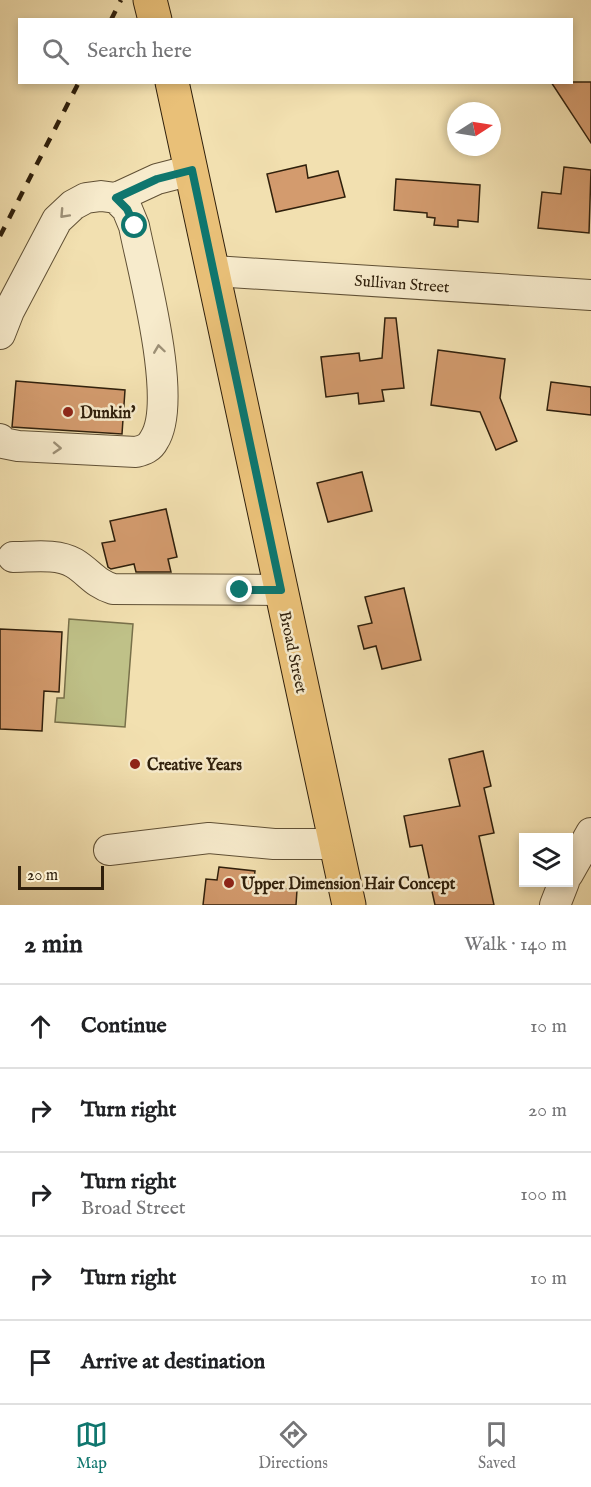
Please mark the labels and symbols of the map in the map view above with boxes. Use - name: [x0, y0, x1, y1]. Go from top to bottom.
- north arrow: [447, 102, 501, 156]
- one-way arrow: [60, 207, 71, 218]
- route start: [121, 212, 147, 238]
- street label: Sullivan Street: [354, 272, 451, 298]
- one-way arrow: [153, 345, 165, 354]
- place label: Dunkin': [80, 404, 136, 424]
- marker: Dunkin': [61, 405, 75, 419]
- one-way arrow: [52, 441, 61, 454]
- route end: [226, 576, 252, 602]
- street label: Broad Street: [274, 609, 311, 696]
- place label: Creative Years: [147, 756, 242, 776]
- marker: Creative Years: [128, 757, 142, 771]
- scale bar: [18, 863, 104, 890]
- place label: Upper Dimension Hair Concept: [240, 875, 456, 895]
- marker: Upper Dimension Hair Concept: [222, 876, 236, 890]

